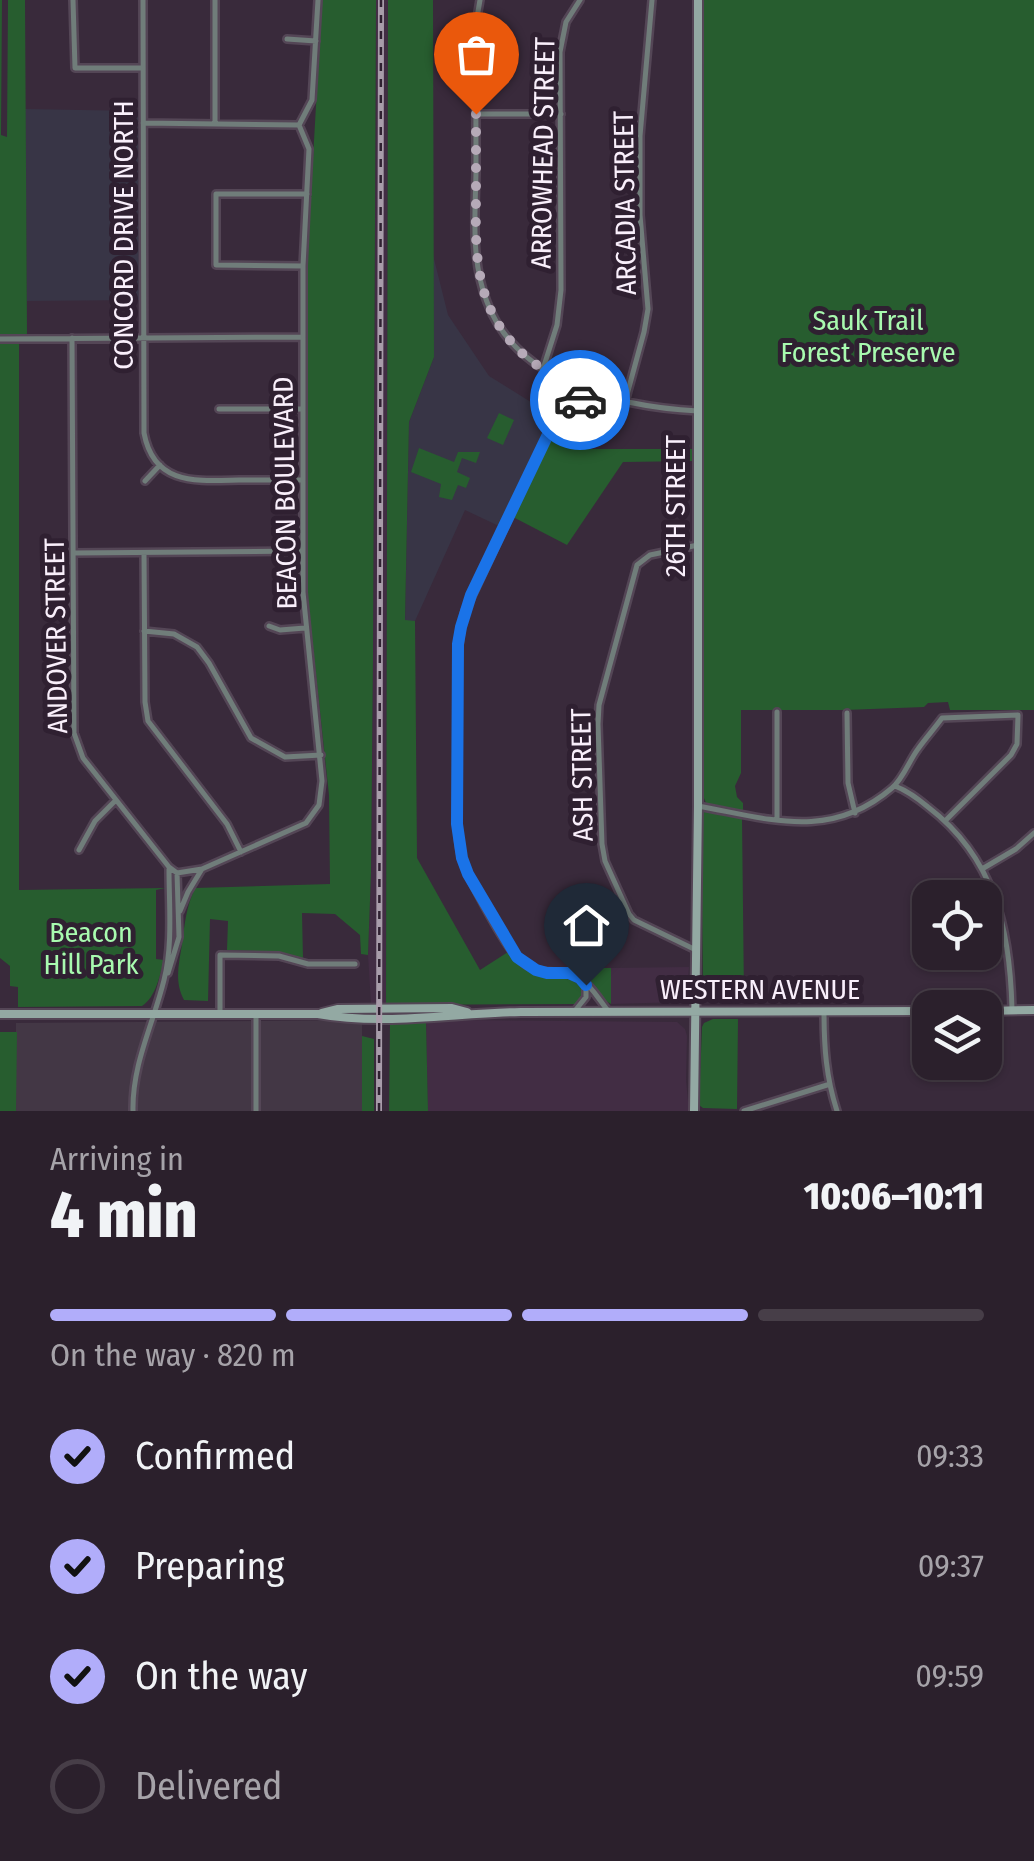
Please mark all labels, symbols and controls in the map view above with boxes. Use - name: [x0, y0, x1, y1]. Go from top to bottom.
- pin: [434, 12, 519, 115]
- icon: bag: [449, 27, 504, 82]
- street label: ARROWHEAD STREET: [524, 37, 562, 269]
- street label: CONCORD DRIVE NORTH: [107, 100, 140, 370]
- street label: ARCADIA STREET: [607, 111, 643, 295]
- park label: Sauk Trail Forest Preserve: [780, 304, 956, 369]
- courier: [530, 350, 630, 450]
- icon: car: [553, 373, 608, 428]
- street label: BEACON BOULEVARD: [266, 376, 304, 610]
- street label: 26TH STREET: [659, 435, 692, 577]
- street label: ANDOVER STREET: [38, 538, 74, 734]
- street label: ASH STREET: [564, 708, 600, 842]
- map controls: [912, 880, 1002, 1080]
- button: locate: [912, 880, 1002, 970]
- pin: [544, 883, 629, 986]
- icon: home: [559, 898, 614, 953]
- park label: Beacon Hill Park: [43, 916, 140, 981]
- street label: WESTERN AVENUE: [660, 973, 860, 1006]
- button: layers: [912, 990, 1002, 1080]
- text: Arriving in: [50, 1140, 184, 1178]
- text: 10:06–10:11: [804, 1173, 984, 1219]
- text: 4 min: [50, 1176, 197, 1254]
- text: On the way · 820 m: [50, 1336, 296, 1374]
- icon: check: [50, 1429, 105, 1484]
- text: Confirmed: [135, 1433, 295, 1479]
- text: 09:33: [916, 1437, 984, 1475]
- icon: check: [50, 1539, 105, 1594]
- text: Preparing: [135, 1543, 284, 1589]
- text: 09:37: [918, 1547, 984, 1585]
- icon: check: [50, 1649, 105, 1704]
- text: On the way: [135, 1653, 307, 1699]
- text: 09:59: [915, 1657, 984, 1695]
- text: Delivered: [135, 1763, 282, 1809]

